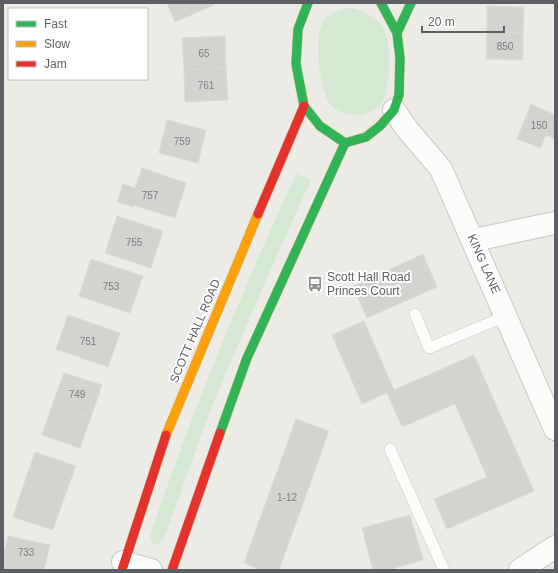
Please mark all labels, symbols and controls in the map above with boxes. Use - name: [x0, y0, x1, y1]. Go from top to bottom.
- legend: [8, 8, 148, 80]
- scale bar: [422, 8, 504, 34]
- text: 20 m: [428, 15, 455, 29]
- text: Fast: [44, 17, 68, 31]
- text: Slow: [44, 37, 70, 51]
- house number: 850: [497, 41, 514, 52]
- house number: 65: [198, 48, 210, 59]
- text: Jam: [44, 57, 67, 71]
- house number: 761: [198, 80, 215, 91]
- house number: 150: [531, 120, 548, 131]
- house number: 759: [174, 136, 191, 147]
- house number: 757: [142, 190, 159, 201]
- street label: KING LANE: [465, 232, 503, 296]
- house number: 755: [126, 237, 143, 248]
- place label: Scott Hall Road Princes Court: [327, 270, 410, 298]
- bus stop icon: Scott Hall Road Princes Court: [306, 275, 324, 293]
- street label: SCOTT HALL ROAD: [167, 277, 223, 385]
- house number: 753: [103, 281, 120, 292]
- house number: 751: [80, 336, 97, 347]
- house number: 749: [69, 389, 86, 400]
- house number: 1-12: [277, 492, 297, 503]
- house number: 733: [18, 547, 35, 558]

